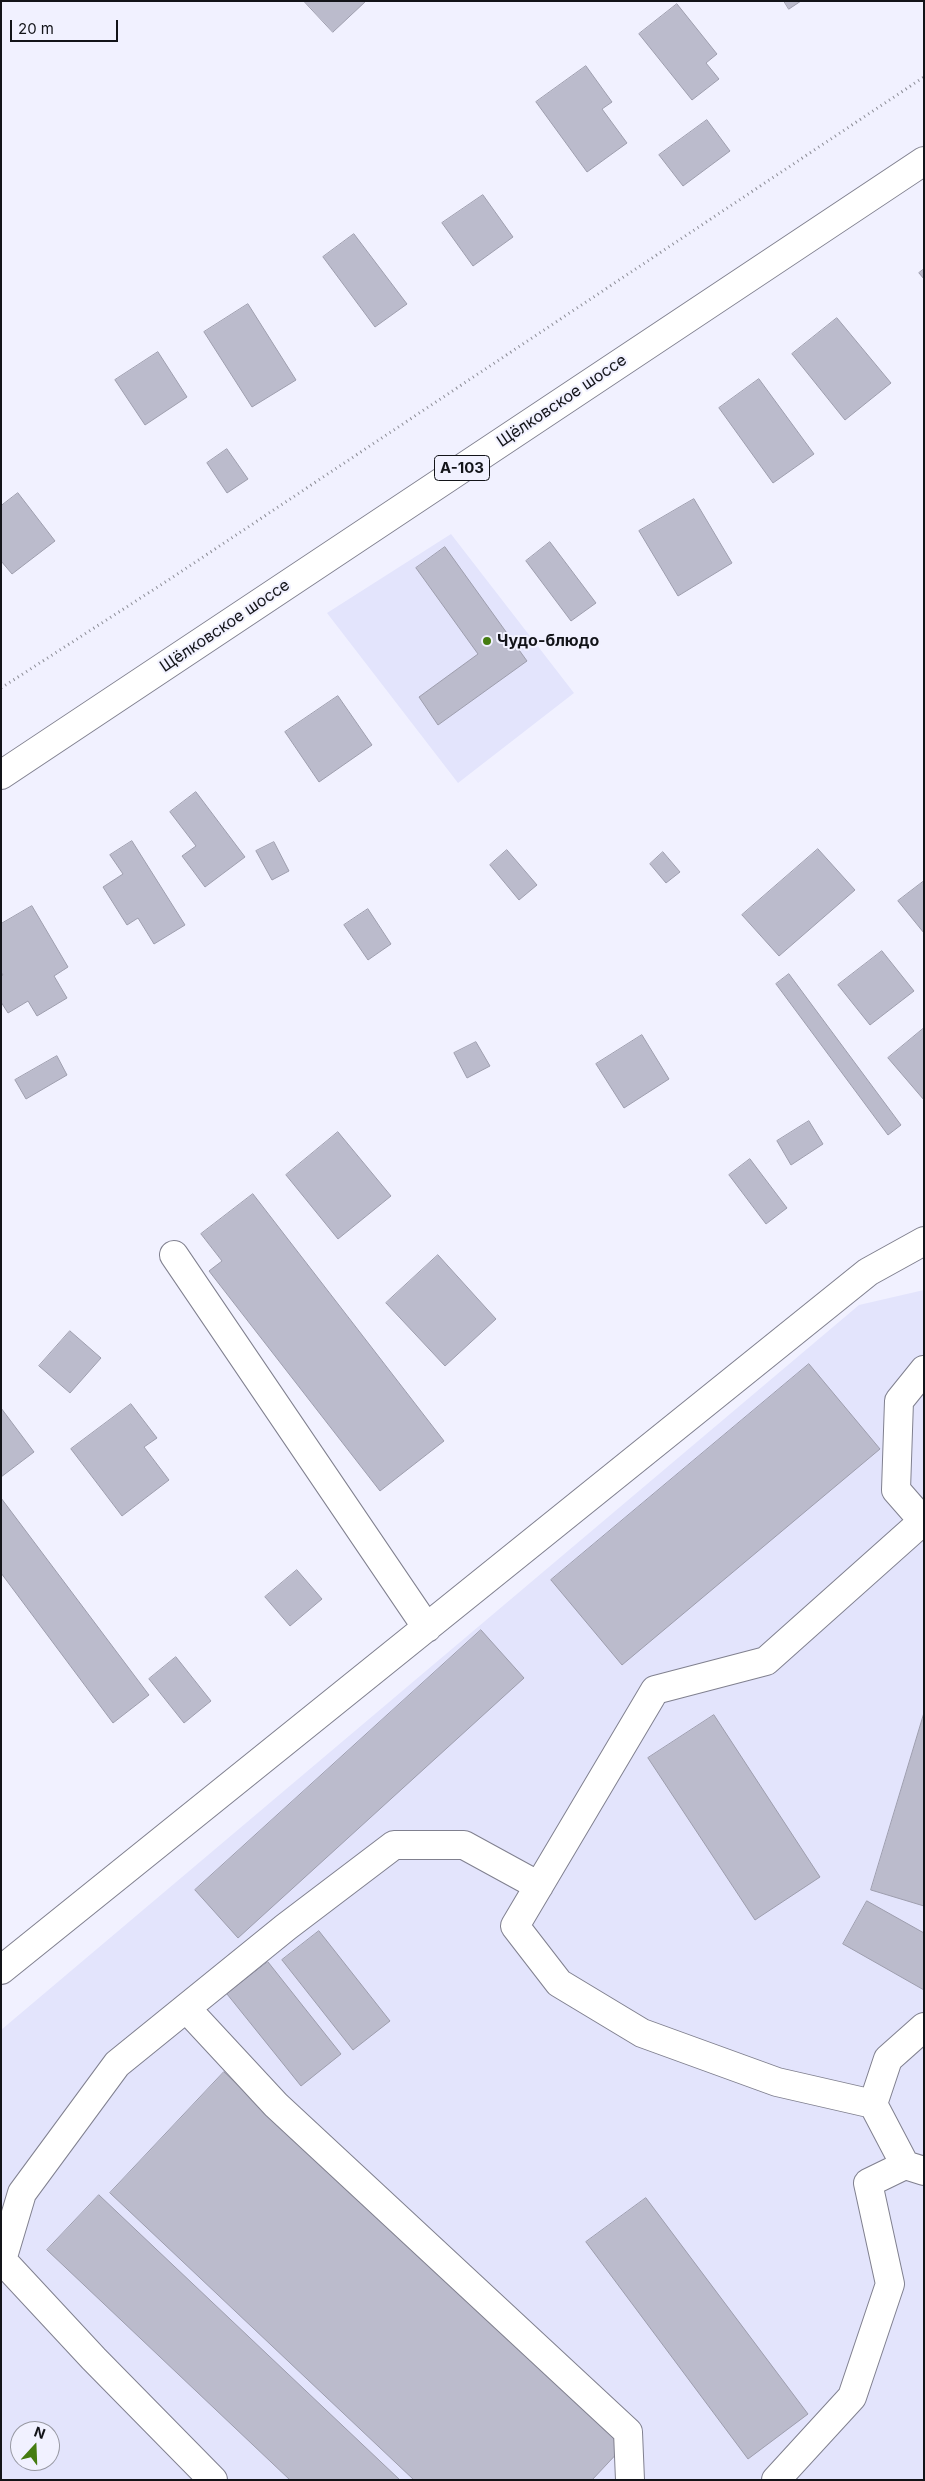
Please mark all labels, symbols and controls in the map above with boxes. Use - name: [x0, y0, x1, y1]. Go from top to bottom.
- scale bar: [12, 10, 120, 42]
- text: 20 m: [18, 19, 54, 38]
- street label: Щёлковское шоссе: [494, 350, 630, 452]
- road number: А-103: [434, 456, 490, 480]
- street label: Щёлковское шоссе: [157, 575, 293, 677]
- place label: Чудо-блюдо: [497, 631, 599, 651]
- marker: Чудо-блюдо: [481, 635, 493, 647]
- north arrow: [10, 2421, 60, 2471]
- text: N: [32, 2423, 48, 2442]

